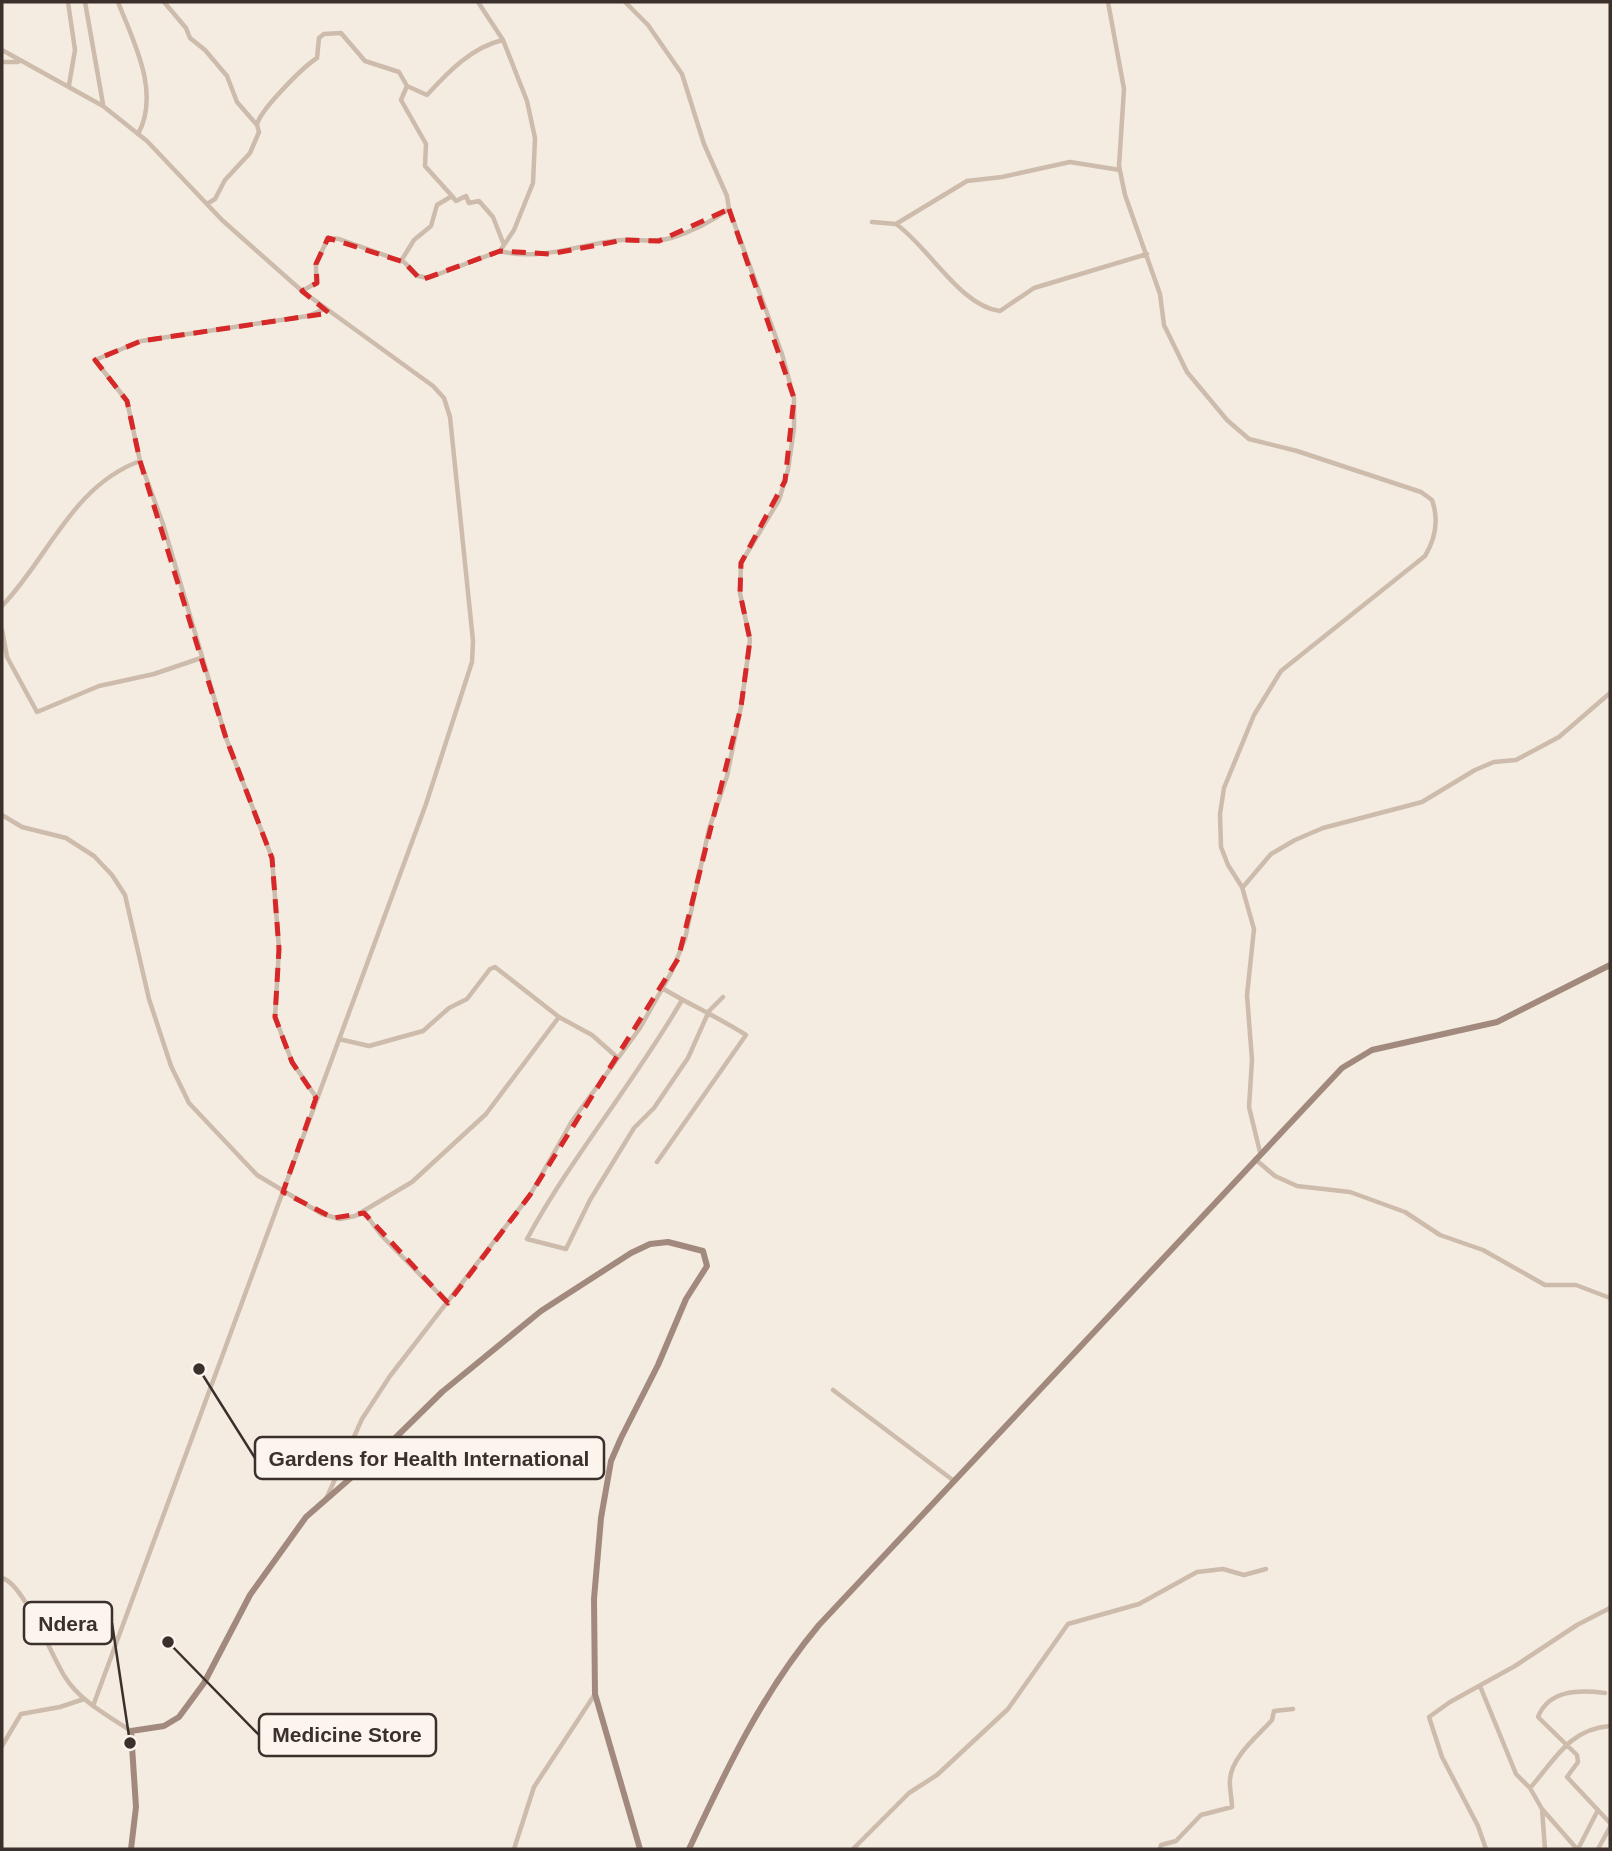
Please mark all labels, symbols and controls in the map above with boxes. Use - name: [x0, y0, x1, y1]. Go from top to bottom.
- callout: Gardens for Health International: [255, 1437, 604, 1479]
- text: Gardens for Health International: [269, 1447, 589, 1470]
- callout: Ndera: [24, 1602, 112, 1644]
- text: Ndera: [38, 1612, 98, 1635]
- callout: Medicine Store: [259, 1714, 436, 1756]
- text: Medicine Store: [272, 1723, 422, 1746]

